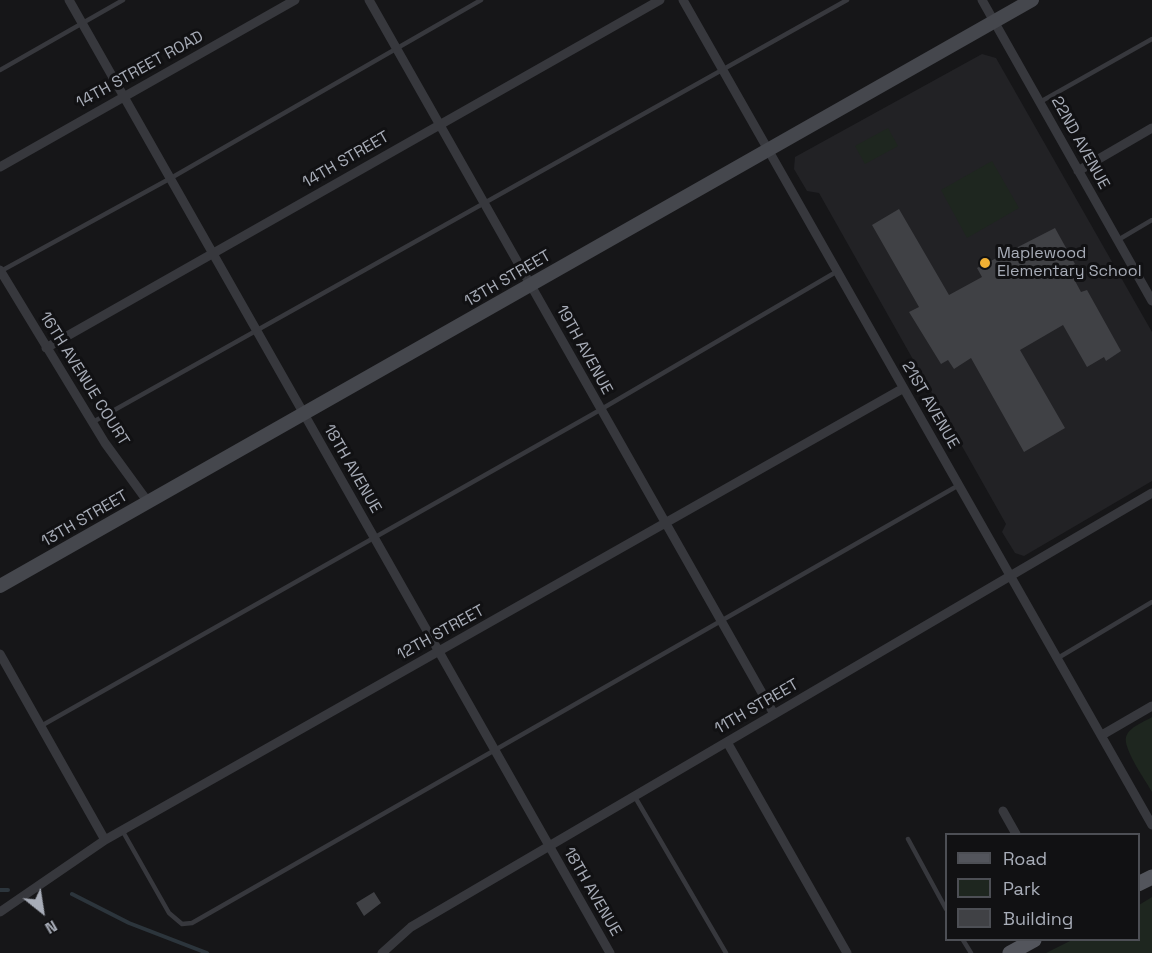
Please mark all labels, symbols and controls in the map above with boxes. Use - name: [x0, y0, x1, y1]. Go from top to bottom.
- street label: 14TH STREET ROAD: [73, 27, 207, 113]
- street label: 22ND AVENUE: [1047, 93, 1113, 193]
- street label: 14TH STREET: [299, 127, 393, 193]
- place label: Maplewood Elementary School: [997, 244, 1142, 282]
- street label: 13TH STREET: [461, 247, 555, 311]
- marker: Maplewood Elementary School: [978, 256, 992, 270]
- street label: 19TH AVENUE: [552, 302, 616, 398]
- street label: 16TH AVENUE COURT: [35, 309, 133, 449]
- street label: 21ST AVENUE: [897, 358, 963, 452]
- street label: 18TH AVENUE: [319, 421, 385, 517]
- street label: 13TH STREET: [38, 487, 132, 551]
- street label: 12TH STREET: [394, 601, 488, 665]
- street label: 11TH STREET: [712, 675, 802, 739]
- legend: [945, 833, 1140, 941]
- street label: 18TH AVENUE: [559, 844, 625, 940]
- text: Road: [1003, 847, 1047, 870]
- text: Park: [1003, 877, 1040, 900]
- north arrow: [12, 881, 72, 941]
- text: Building: [1003, 907, 1073, 930]
- text: N: [41, 915, 61, 939]

